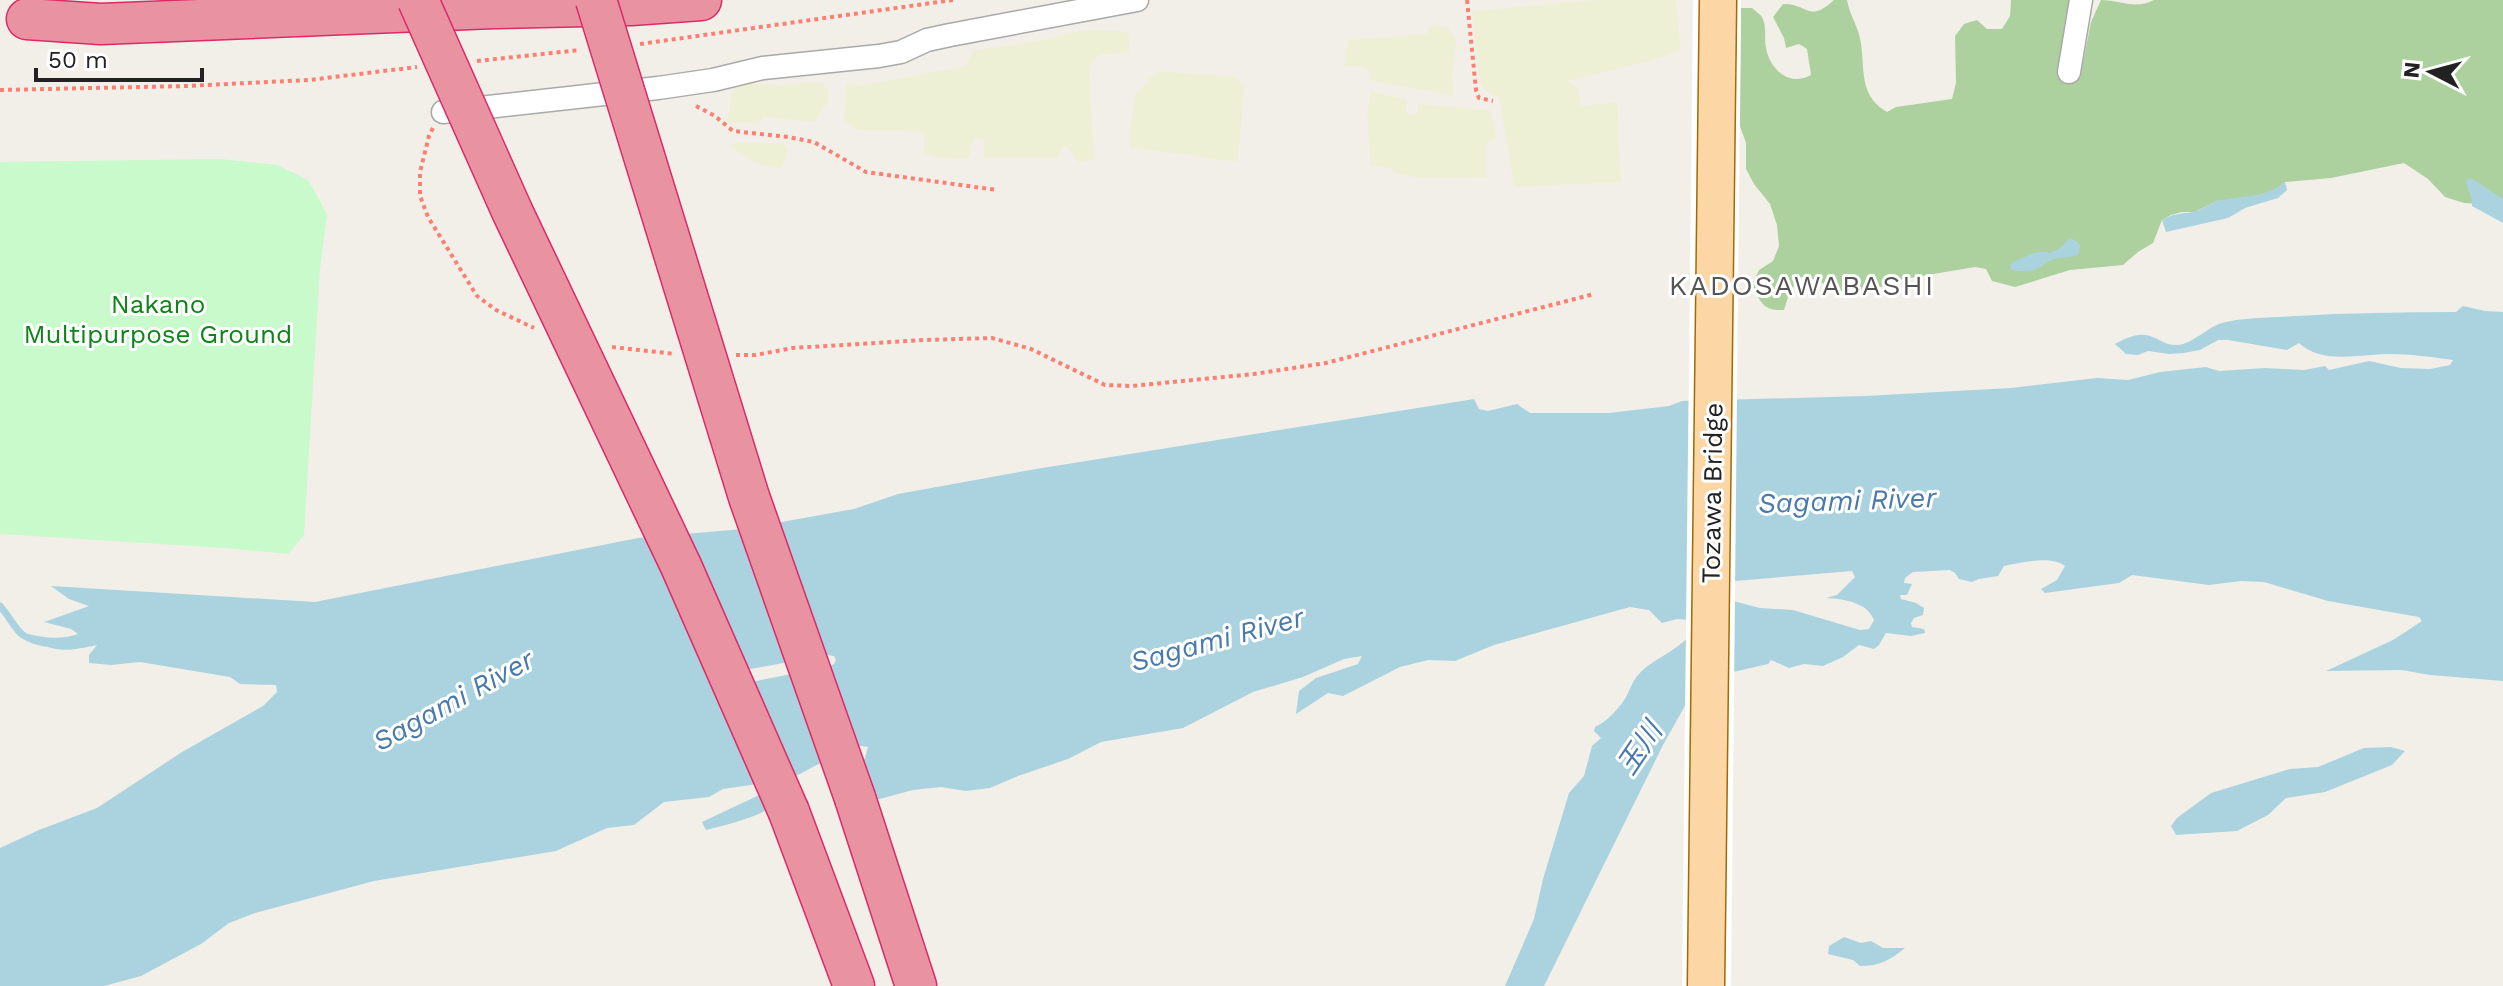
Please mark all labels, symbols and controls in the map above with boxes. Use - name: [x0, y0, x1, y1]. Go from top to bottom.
- scale bar: [36, 32, 202, 82]
- north arrow: [2391, 32, 2471, 112]
- text: 50 m: [48, 46, 108, 74]
- text: N: [2398, 61, 2425, 79]
- district label: KADOSAWABASHI: [1669, 269, 1935, 302]
- park label: Nakano Multipurpose Ground: [24, 289, 292, 349]
- street label: Tozawa Bridge: [1695, 402, 1729, 584]
- water label: Sagami River: [1757, 481, 1938, 520]
- water label: Sagami River: [1127, 600, 1309, 679]
- water label: Sagami River: [367, 642, 540, 758]
- water label: 玉川: [1610, 713, 1670, 781]

